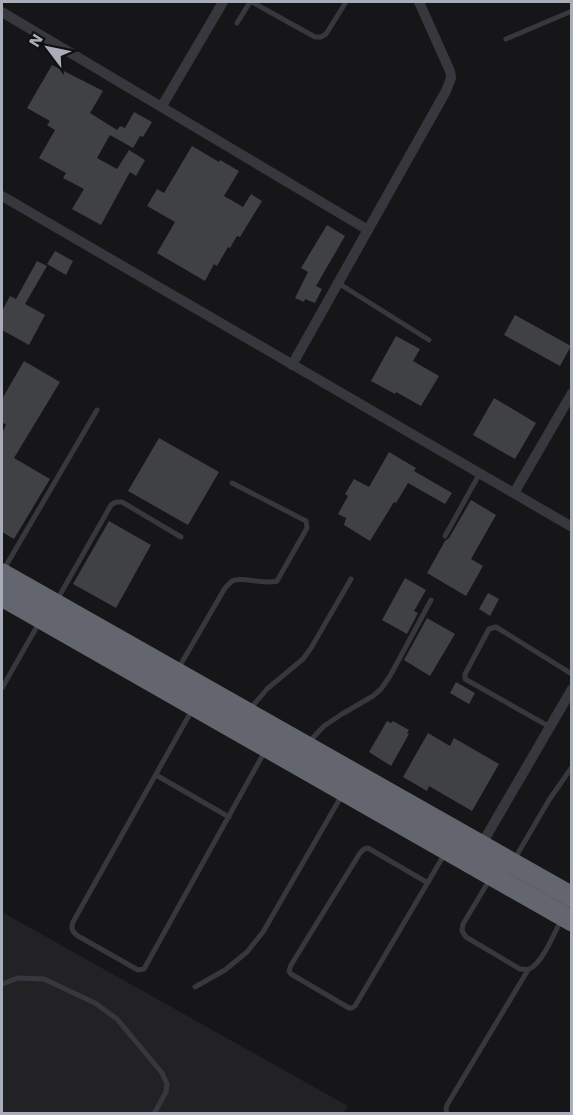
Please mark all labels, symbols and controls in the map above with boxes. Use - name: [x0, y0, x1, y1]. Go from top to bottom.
- north arrow: [18, 18, 78, 78]
- text: N: [25, 30, 47, 50]

